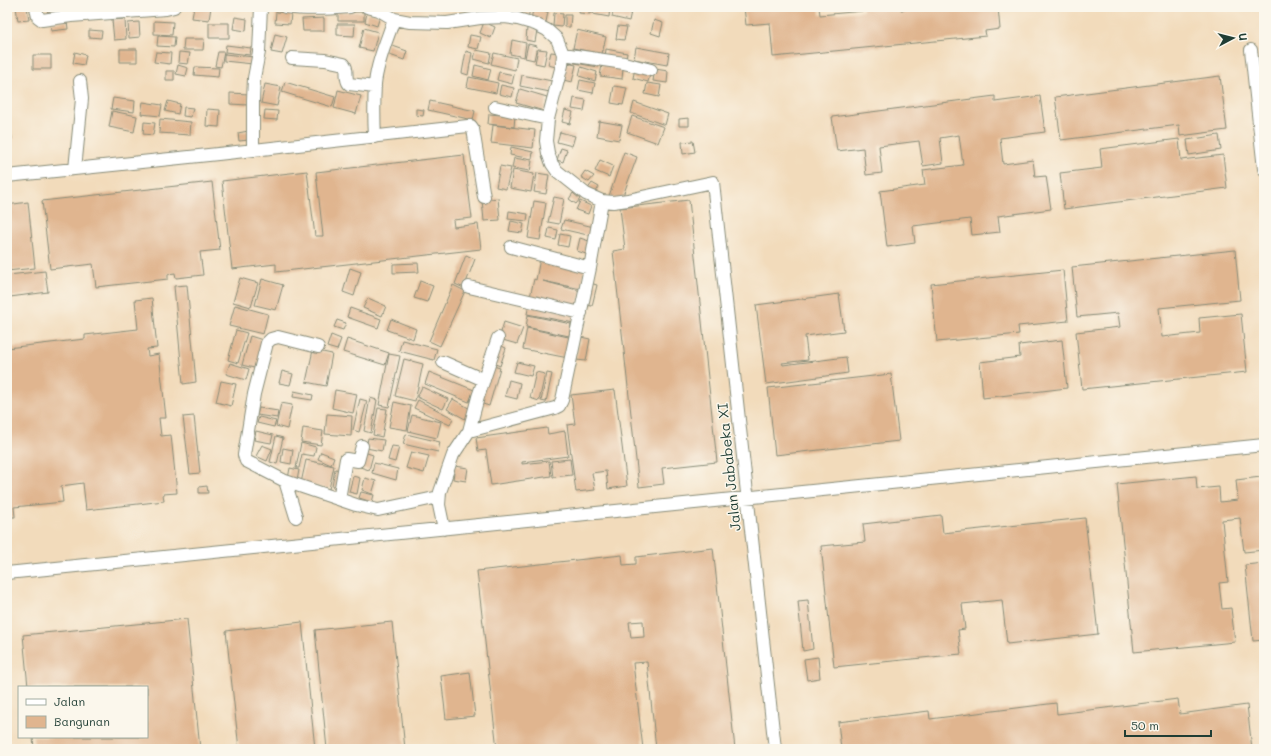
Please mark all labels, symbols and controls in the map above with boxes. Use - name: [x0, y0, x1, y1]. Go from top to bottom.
- north arrow: [1213, 18, 1253, 58]
- text: U: [1236, 32, 1251, 41]
- street label: Jalan Jababeka XI: [712, 402, 745, 532]
- legend: [18, 686, 148, 738]
- text: Jalan: [54, 693, 85, 709]
- scale bar: [1125, 712, 1211, 738]
- text: Bangunan: [54, 713, 110, 729]
- text: 50 m: [1131, 717, 1159, 733]

